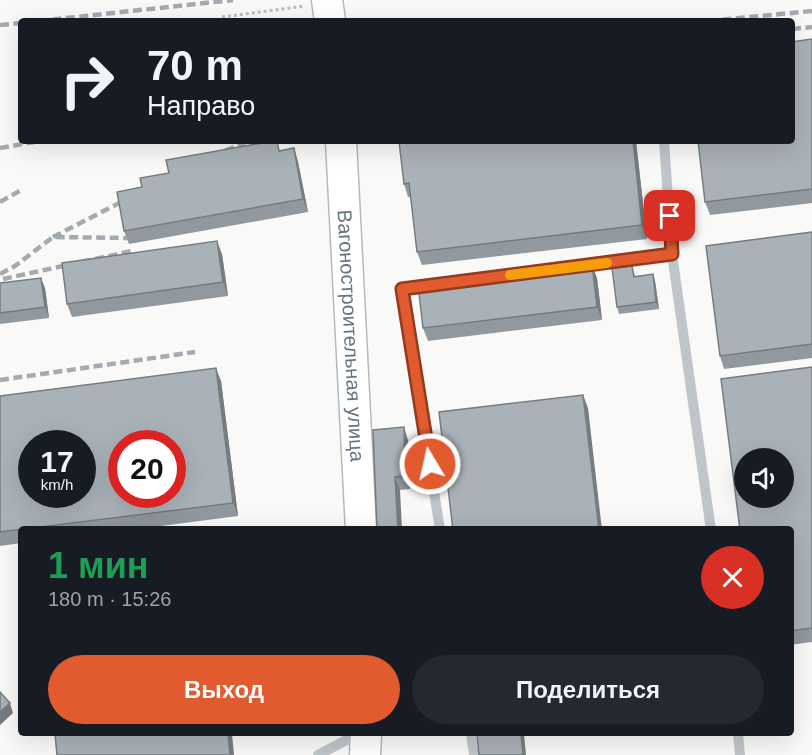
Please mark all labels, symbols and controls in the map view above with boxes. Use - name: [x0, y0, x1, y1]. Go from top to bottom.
- icon: right: [48, 42, 126, 120]
- text: 70 m: [147, 42, 243, 89]
- text: Направо: [147, 91, 255, 121]
- pin: [644, 190, 695, 241]
- icon: arrive: [653, 199, 686, 232]
- street label: Вагоностроительная улица: [334, 209, 369, 463]
- speed limit sign: 20: [108, 430, 186, 508]
- position arrow: [398, 432, 462, 496]
- text: 17: [40, 445, 74, 478]
- map controls: [734, 448, 794, 508]
- button: sound: [734, 448, 794, 508]
- text: km/h: [41, 476, 73, 493]
- text: 1 мин: [48, 545, 149, 586]
- button: close: [701, 546, 764, 609]
- text: 180 m · 15:26: [48, 588, 171, 610]
- button: Выход: [48, 655, 400, 724]
- button: Поделиться: [412, 655, 764, 724]

